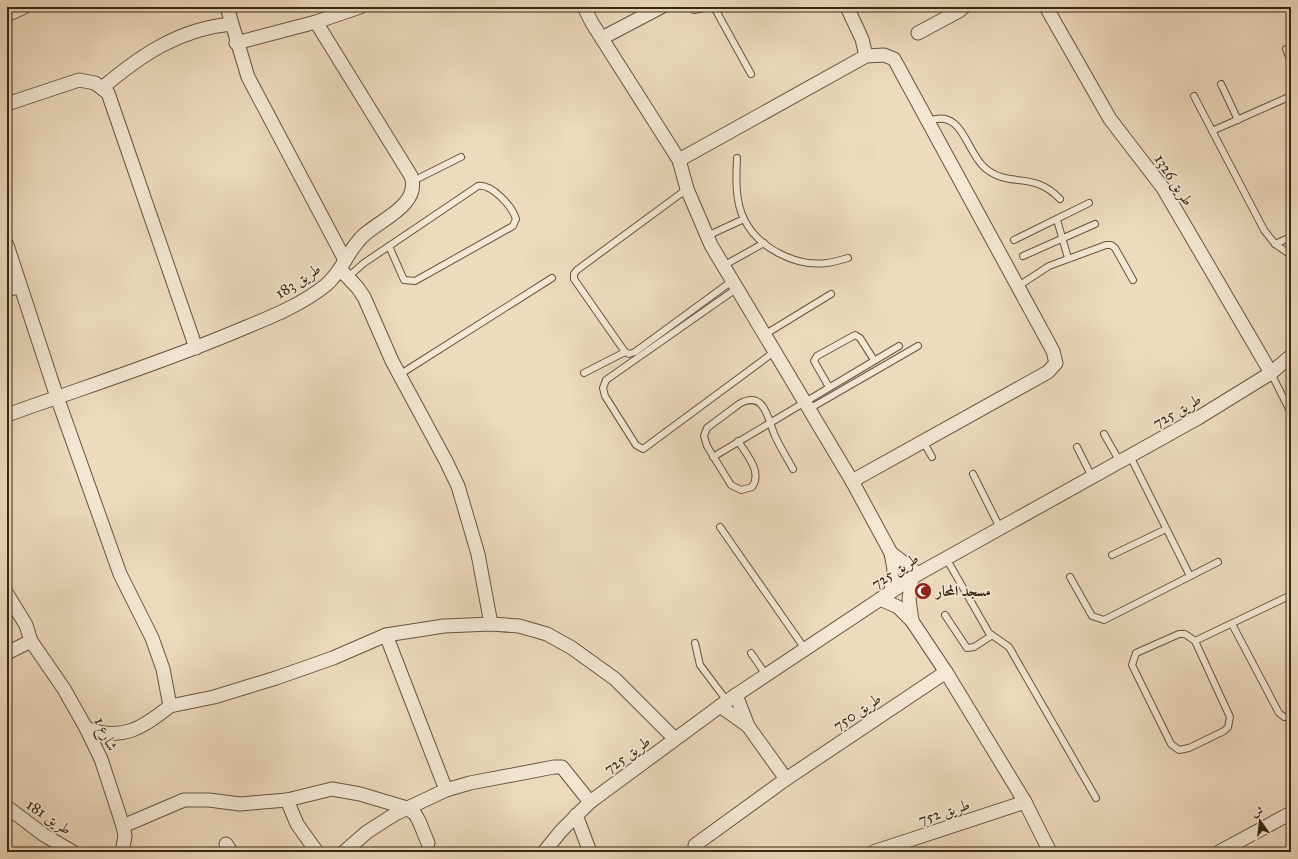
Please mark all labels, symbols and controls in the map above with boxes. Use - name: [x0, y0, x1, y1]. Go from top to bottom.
- street label: طريق 1326: [1150, 151, 1197, 210]
- street label: طريق 183: [272, 260, 325, 303]
- street label: طريق 725: [1150, 390, 1205, 433]
- street label: طريق 725: [868, 549, 923, 594]
- mosque icon: مسجد المحار: [913, 581, 933, 601]
- place label: مسجد المحار: [934, 582, 991, 600]
- street label: طريق 750: [829, 689, 885, 735]
- street label: شارع 1: [87, 714, 122, 755]
- street label: طريق 725: [600, 732, 654, 779]
- street label: طريق 181: [22, 795, 75, 839]
- street label: طريق 752: [916, 795, 972, 830]
- north arrow: [1240, 801, 1280, 841]
- text: ش: [1251, 804, 1265, 820]

